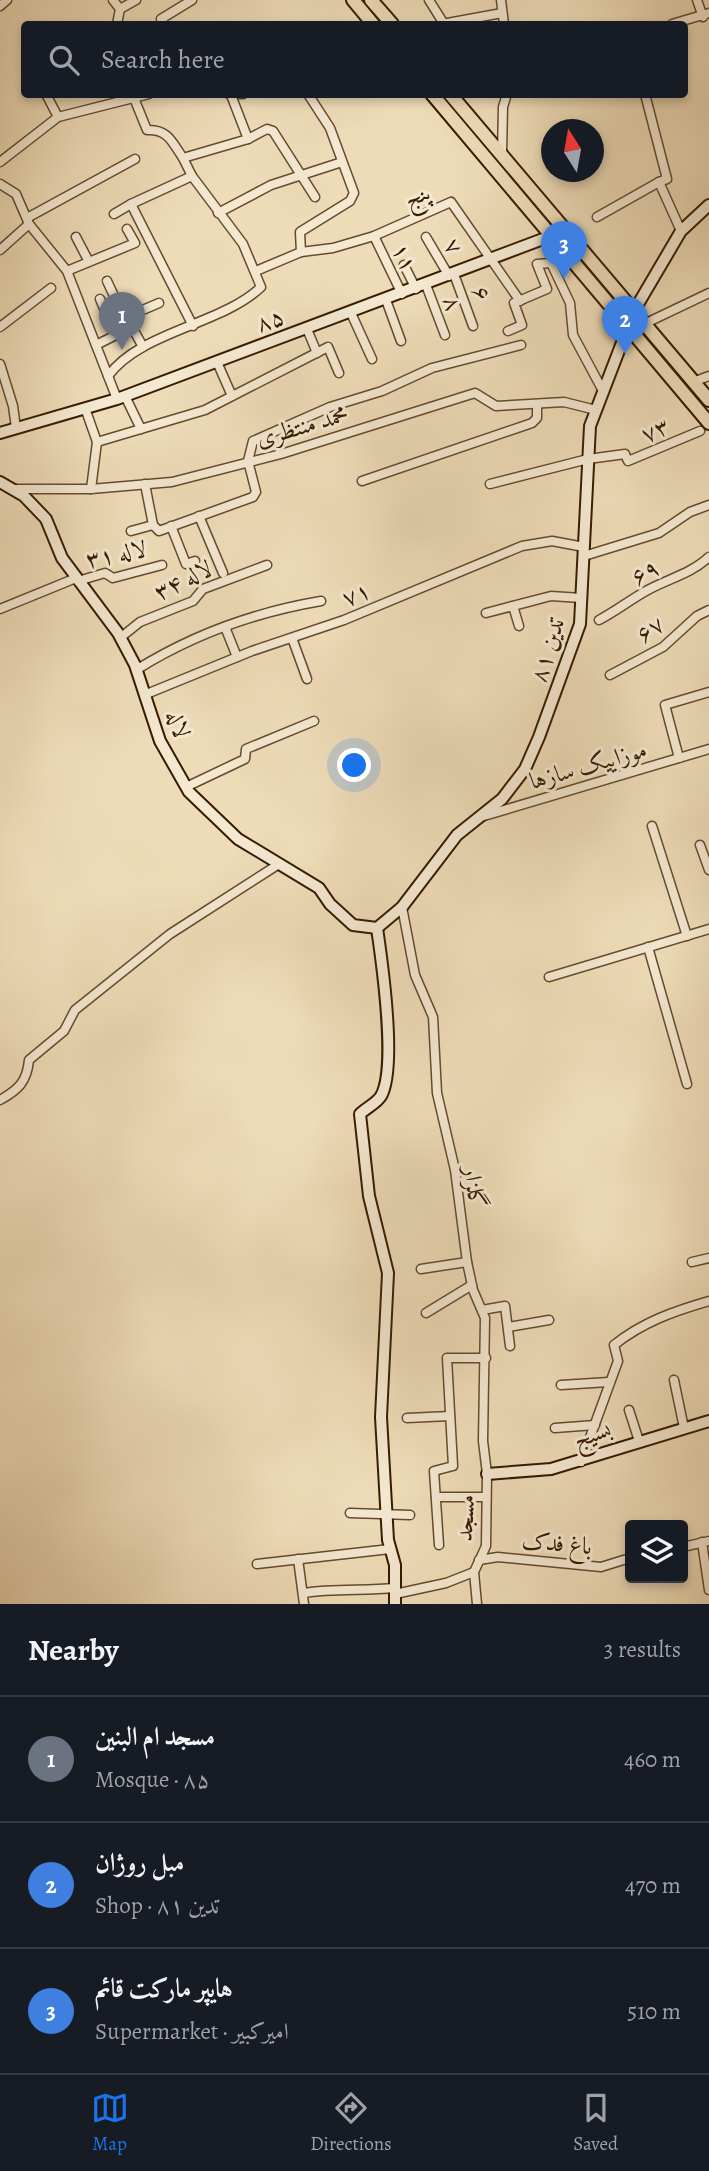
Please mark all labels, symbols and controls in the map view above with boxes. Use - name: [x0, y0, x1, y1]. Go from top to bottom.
- search box: [21, 21, 688, 98]
- icon: search: [45, 41, 83, 79]
- text: Search here: [101, 42, 225, 77]
- north arrow: [541, 119, 604, 182]
- street label: پنج: [398, 175, 438, 220]
- pin: 3: [541, 221, 587, 279]
- street label: ۷: [437, 232, 471, 260]
- street label: ۱۱: [385, 238, 425, 276]
- street label: ۶: [465, 281, 499, 305]
- street label: ۸: [436, 291, 470, 315]
- pin: 1: [99, 292, 145, 350]
- pin: 2: [602, 296, 648, 354]
- street label: ۸۵: [251, 300, 289, 340]
- street label: محمد منتظری: [252, 398, 352, 454]
- street label: ۷۳: [636, 410, 674, 450]
- street label: لاله ۳۱: [83, 532, 149, 576]
- street label: ۶۹: [625, 551, 665, 593]
- street label: لاله ۳۴: [148, 552, 218, 608]
- street label: ۷۱: [337, 574, 375, 614]
- street label: ۶۷: [629, 608, 671, 650]
- street label: تدین ۸۱: [522, 613, 572, 686]
- street label: لاله: [158, 705, 198, 743]
- street label: موزاییک سازها: [526, 733, 650, 797]
- your location: [337, 748, 371, 782]
- street label: گلزار: [456, 1162, 493, 1210]
- street label: بسیج: [569, 1412, 618, 1460]
- street label: مسجد: [448, 1494, 482, 1542]
- map controls: [625, 1520, 688, 1583]
- button: layers: [625, 1520, 688, 1583]
- street label: باغ فدک: [520, 1524, 593, 1566]
- text: Nearby: [28, 1630, 119, 1670]
- text: 3 results: [604, 1634, 681, 1665]
- text: مسجد ام البنین: [95, 1719, 215, 1754]
- text: 1: [47, 1744, 55, 1775]
- text: 460 m: [624, 1744, 681, 1775]
- text: Mosque · ۸۵: [95, 1764, 210, 1795]
- text: مبل روژان: [95, 1845, 184, 1880]
- text: 2: [45, 1870, 57, 1901]
- text: 470 m: [625, 1870, 681, 1901]
- text: Shop · تدین ۸۱: [95, 1890, 219, 1921]
- text: هایپر مارکت قائم: [95, 1971, 233, 2006]
- text: 3: [46, 1996, 56, 2027]
- text: 510 m: [627, 1996, 681, 2027]
- text: Supermarket · امیرکبیر: [95, 2016, 289, 2047]
- tab: Map: [91, 2089, 129, 2157]
- tab: Directions: [310, 2089, 392, 2157]
- tab: Saved: [573, 2089, 618, 2157]

